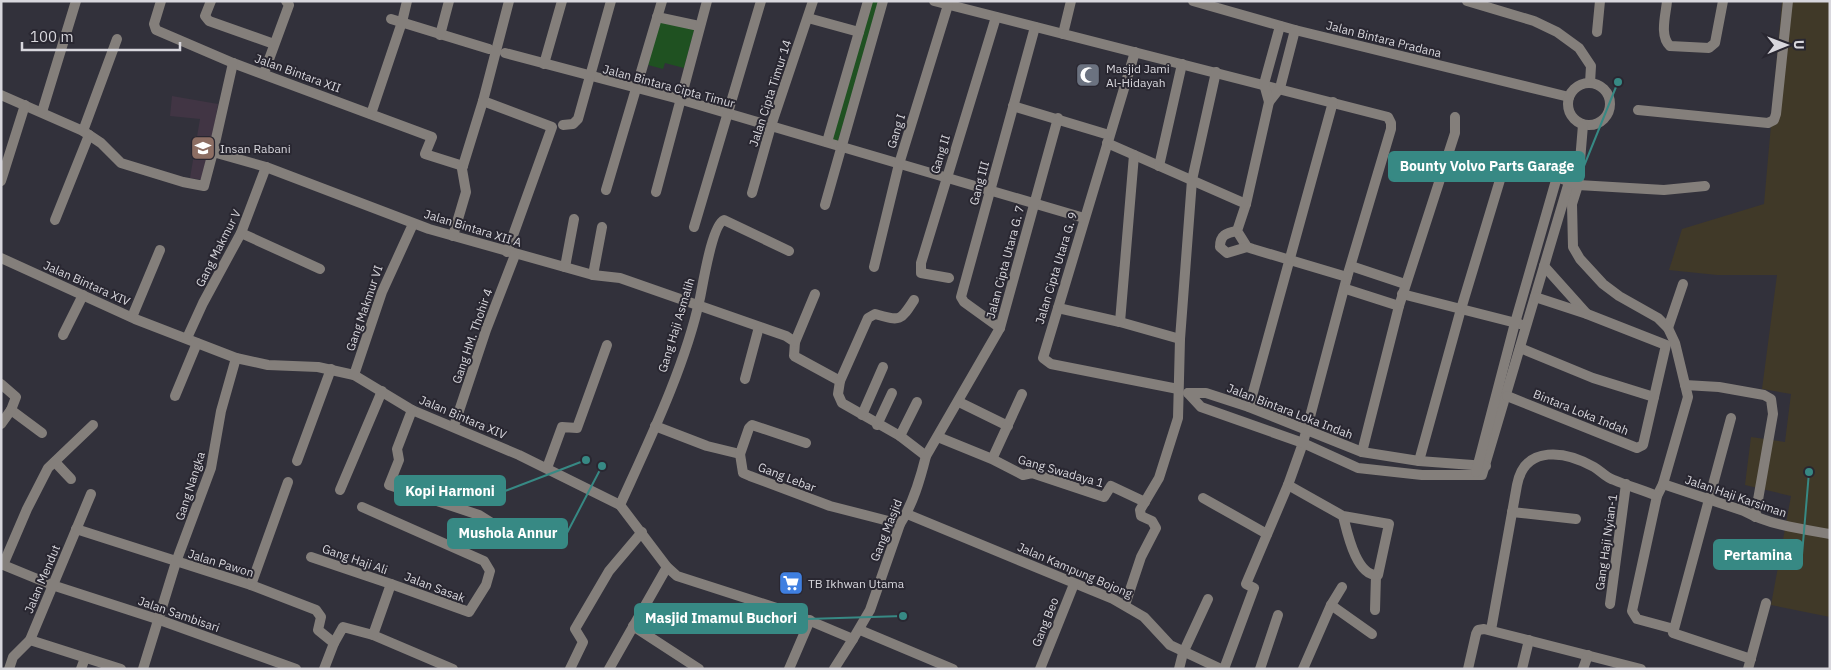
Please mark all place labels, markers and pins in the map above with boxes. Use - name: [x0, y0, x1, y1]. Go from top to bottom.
- place label: Masjid Jami Al-Hidayah: [1106, 61, 1170, 90]
- mosque icon: Masjid Jami Al-Hidayah: [1075, 62, 1101, 88]
- school or university icon: Insan Rabani: [190, 135, 216, 161]
- place label: Insan Rabani: [220, 141, 291, 156]
- callout: Bounty Volvo Parts Garage: [1389, 152, 1584, 181]
- callout: Kopi Harmoni: [395, 476, 505, 505]
- callout: Mushola Annur: [448, 519, 567, 548]
- callout: Pertamina: [1714, 540, 1802, 569]
- supermarket icon: TB Ikhwan Utama: [778, 570, 804, 596]
- place label: TB Ikhwan Utama: [808, 576, 905, 591]
- callout: Masjid Imamul Buchori: [635, 604, 807, 633]

